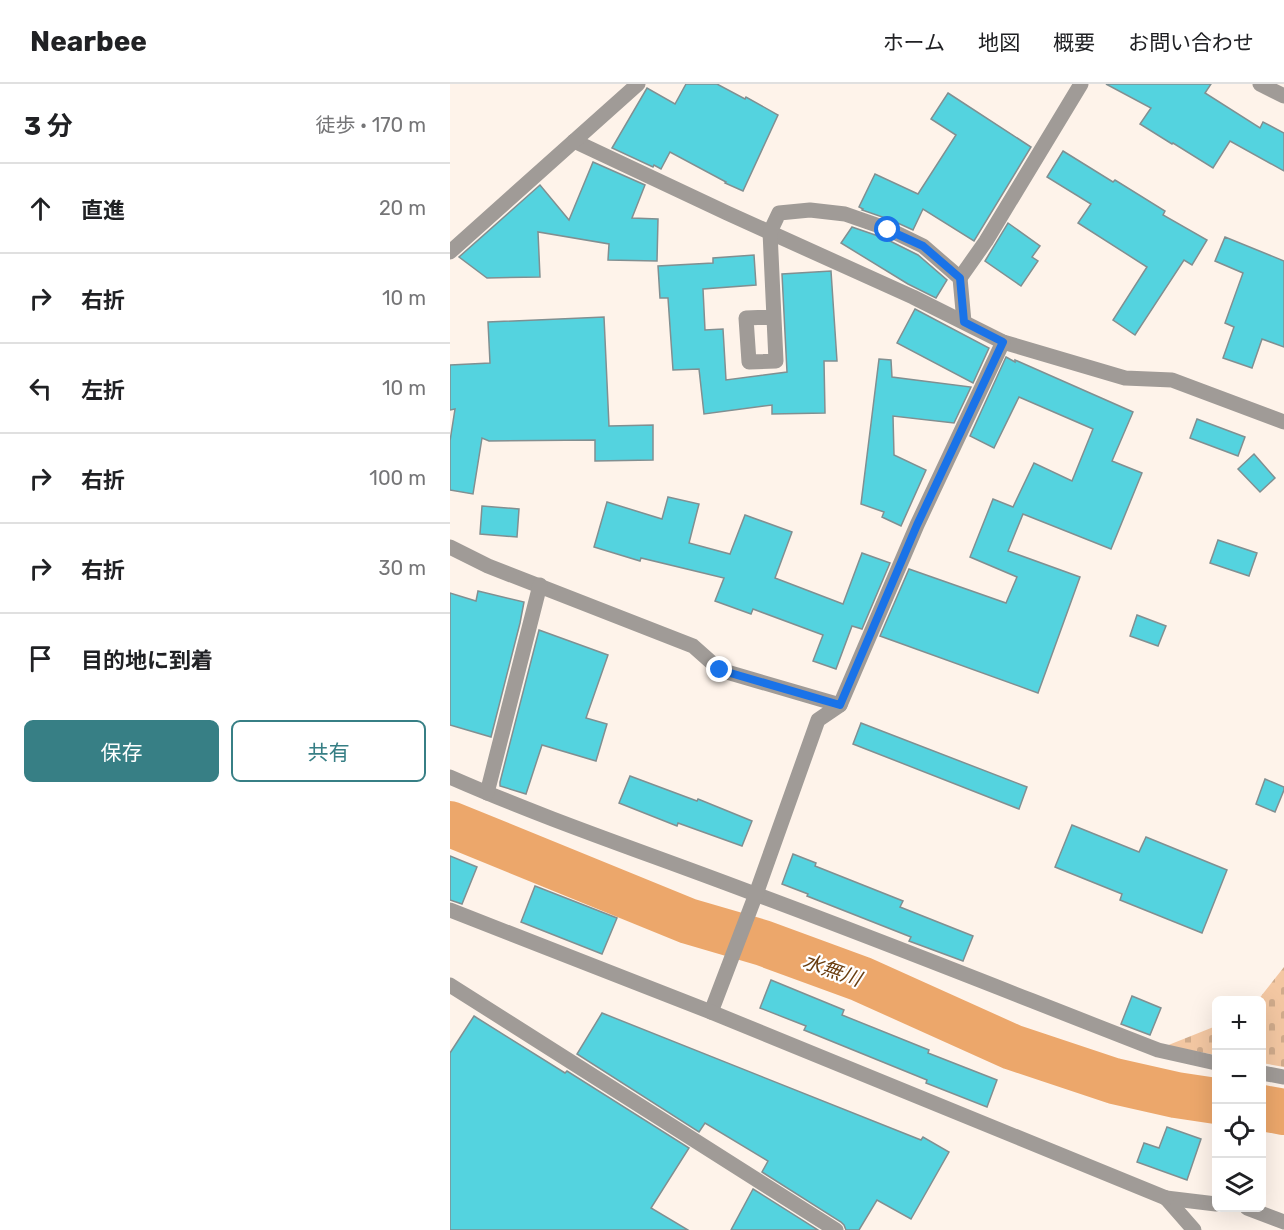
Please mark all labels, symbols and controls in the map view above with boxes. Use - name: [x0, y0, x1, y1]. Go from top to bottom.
- text: Nearbee: [30, 25, 147, 58]
- text: ホーム: [883, 30, 945, 55]
- text: 地図: [978, 30, 1020, 55]
- text: 概要: [1053, 30, 1095, 55]
- text: お問い合わせ: [1128, 30, 1254, 55]
- text: 3 分: [24, 111, 73, 142]
- text: 徒歩 · 170 m: [315, 113, 426, 137]
- icon: ahead: [24, 192, 57, 225]
- text: 20 m: [379, 196, 426, 220]
- text: 直進: [81, 197, 125, 224]
- route start: [874, 216, 900, 242]
- icon: right: [24, 282, 57, 315]
- text: 10 m: [382, 286, 426, 310]
- text: 右折: [81, 287, 125, 314]
- icon: left: [24, 372, 57, 405]
- text: 10 m: [382, 376, 426, 400]
- text: 左折: [81, 377, 125, 404]
- icon: right: [24, 462, 57, 495]
- text: 100 m: [369, 466, 426, 490]
- text: 右折: [81, 467, 125, 494]
- icon: right: [24, 552, 57, 585]
- text: 30 m: [379, 556, 426, 580]
- text: 右折: [81, 557, 125, 584]
- icon: arrive: [24, 642, 57, 675]
- text: 目的地に到着: [81, 647, 213, 674]
- route end: [706, 656, 732, 682]
- button: 保存: [24, 720, 219, 782]
- button: 共有: [231, 720, 426, 782]
- water label: 水無川: [800, 949, 866, 992]
- map controls: [1212, 996, 1266, 1212]
- button: +: [1212, 996, 1266, 1050]
- button: −: [1212, 1050, 1266, 1104]
- button: locate: [1212, 1104, 1266, 1158]
- button: layers: [1212, 1158, 1266, 1212]

